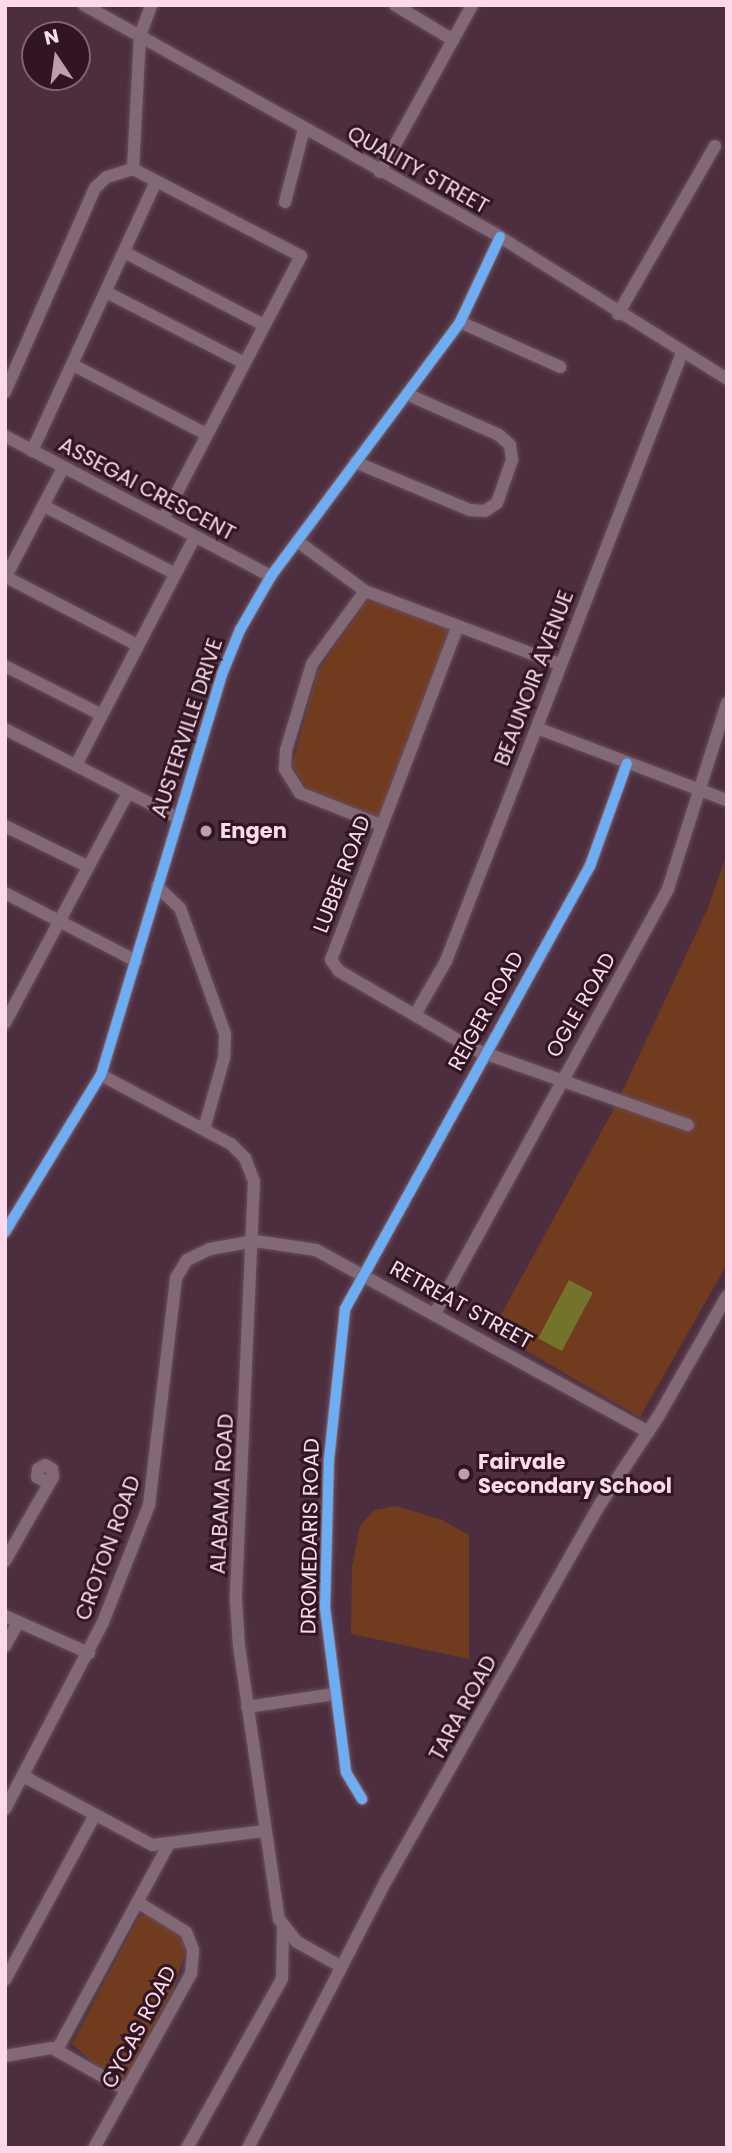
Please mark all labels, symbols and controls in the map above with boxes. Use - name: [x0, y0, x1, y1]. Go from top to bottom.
- north arrow: [21, 21, 91, 91]
- text: N: [42, 22, 62, 52]
- street label: QUALITY STREET: [343, 121, 493, 219]
- street label: ASSEGAI CRESCENT: [55, 432, 239, 546]
- street label: BEAUNOIR AVENUE: [489, 587, 579, 769]
- street label: AUSTERVILLE DRIVE: [146, 635, 228, 821]
- street label: LUBBE ROAD: [308, 812, 376, 936]
- place label: Engen: [220, 818, 287, 844]
- marker: Engen: [198, 823, 214, 839]
- street label: REIGER ROAD: [443, 947, 529, 1075]
- street label: OGLE ROAD: [541, 948, 621, 1062]
- street label: RETREAT STREET: [385, 1255, 537, 1355]
- street label: ALABAMA ROAD: [205, 1413, 239, 1575]
- street label: DROMEDARIS ROAD: [296, 1438, 324, 1634]
- place label: Fairvale Secondary School: [478, 1449, 672, 1499]
- marker: Fairvale Secondary School: [456, 1466, 472, 1482]
- street label: CROTON ROAD: [70, 1472, 146, 1624]
- street label: TARA ROAD: [424, 1651, 502, 1765]
- street label: CYCAS ROAD: [96, 1961, 182, 2093]

